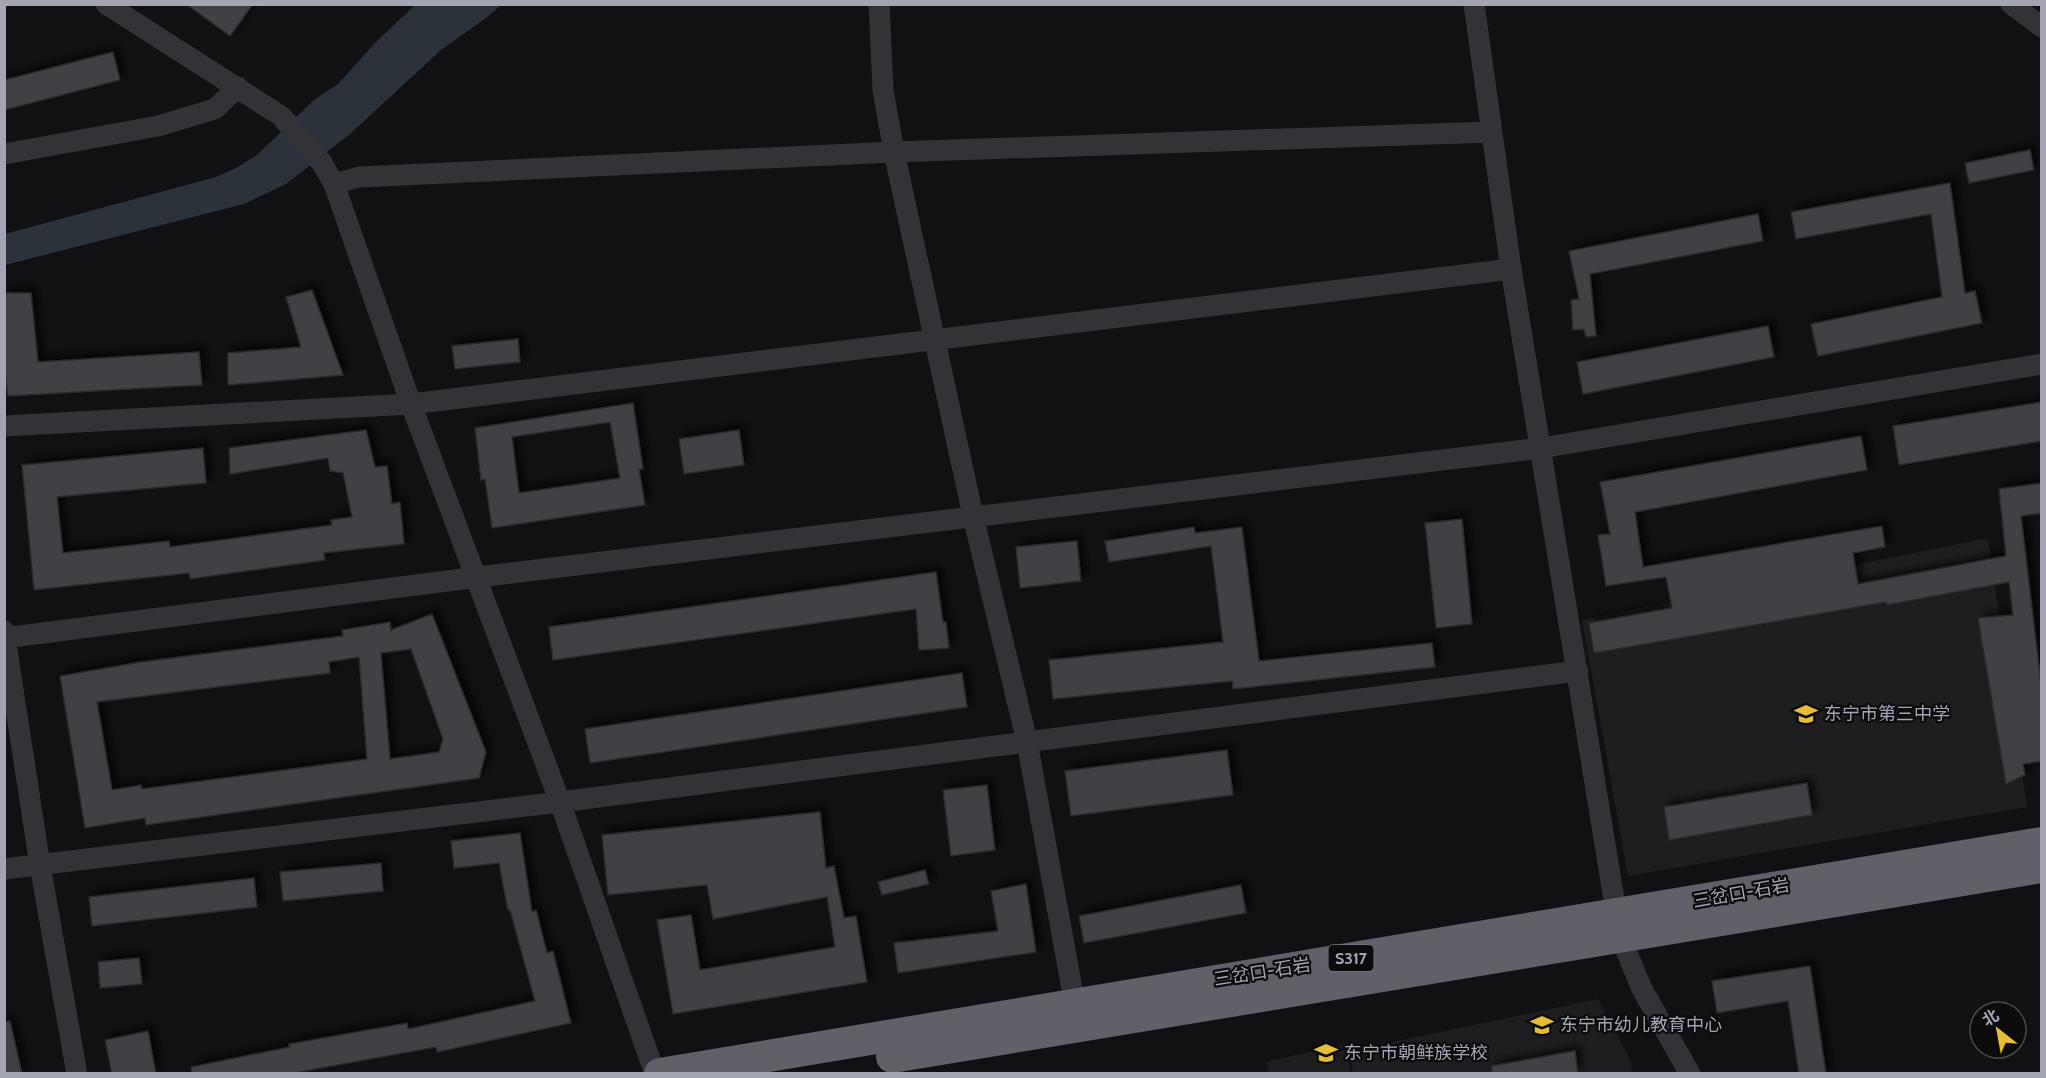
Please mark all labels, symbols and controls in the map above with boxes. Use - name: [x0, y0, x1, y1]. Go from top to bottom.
- school or university icon: 东宁市第三中学: [1793, 701, 1819, 727]
- place label: 东宁市第三中学: [1824, 703, 1950, 725]
- street label: 三岔口-石岩: [1691, 874, 1791, 912]
- road number: S317: [1328, 945, 1374, 971]
- street label: 三岔口-石岩: [1212, 953, 1312, 991]
- north arrow: [1968, 1000, 2028, 1060]
- text: 北: [1979, 1005, 2002, 1030]
- school or university icon: 东宁市幼儿教育中心: [1529, 1012, 1555, 1038]
- place label: 东宁市幼儿教育中心: [1560, 1014, 1722, 1036]
- school or university icon: 东宁市朝鲜族学校: [1313, 1040, 1339, 1066]
- place label: 东宁市朝鲜族学校: [1344, 1042, 1488, 1064]

